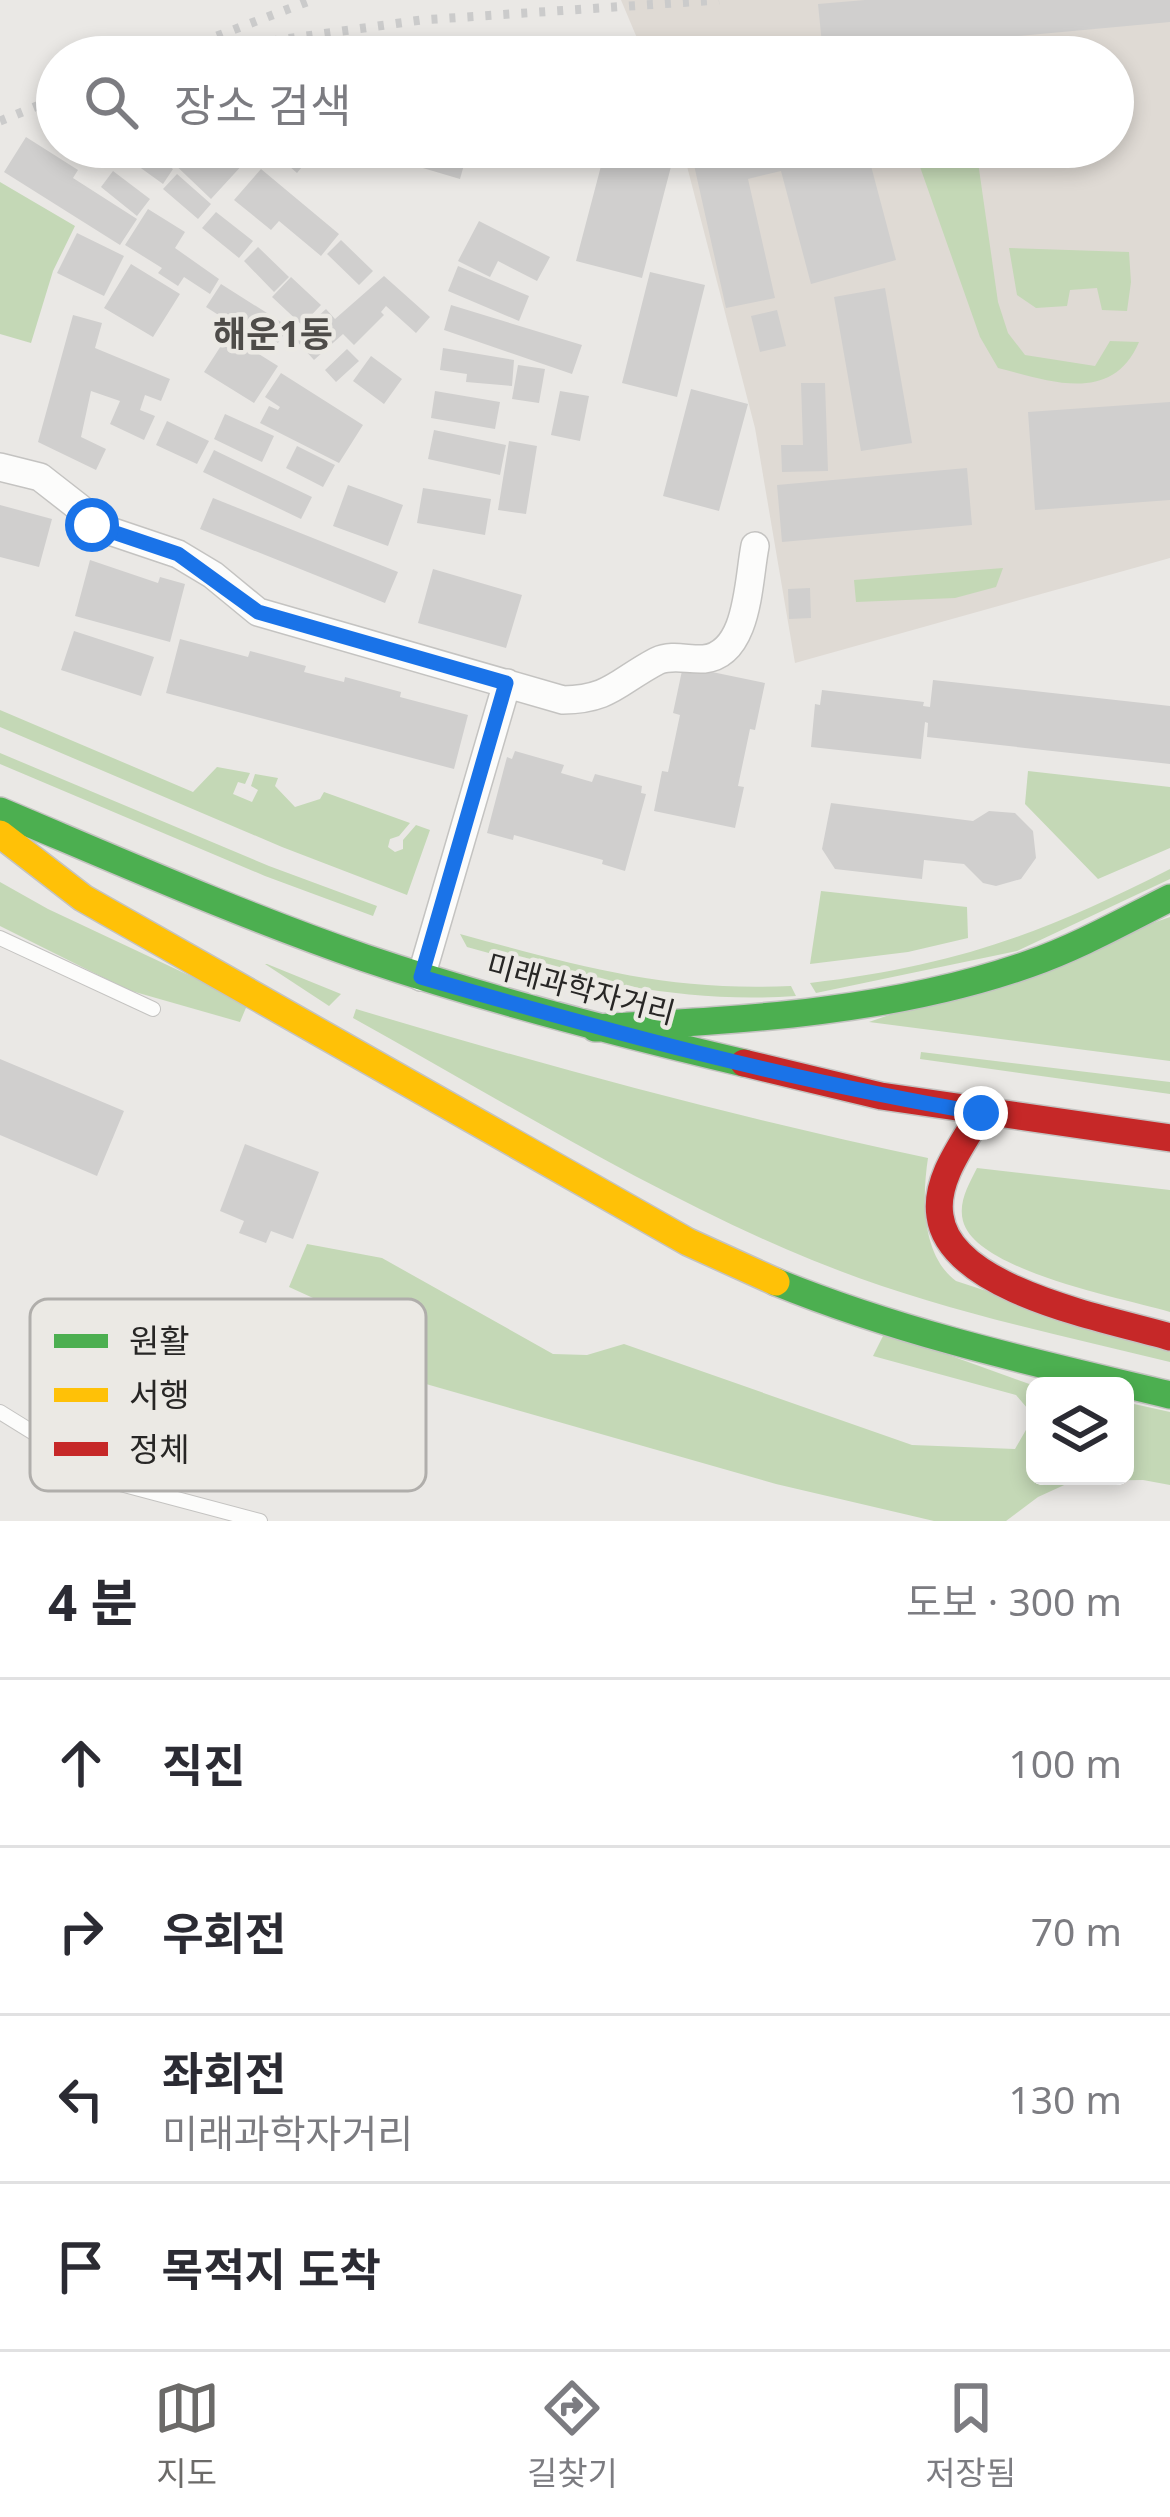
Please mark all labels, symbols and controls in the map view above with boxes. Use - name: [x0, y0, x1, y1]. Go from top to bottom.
- search box: [36, 36, 1134, 168]
- icon: search: [78, 69, 144, 135]
- text: 장소 검색: [174, 74, 351, 135]
- district label: 해운1동: [213, 309, 333, 358]
- route start: [65, 498, 119, 552]
- street label: 미래과학자거리: [482, 943, 680, 1033]
- route end: [954, 1086, 1008, 1140]
- legend: [30, 1299, 426, 1491]
- text: 원활: [129, 1318, 190, 1363]
- text: 서행: [129, 1372, 190, 1417]
- map controls: [1026, 1377, 1134, 1485]
- button: layers: [1026, 1377, 1134, 1485]
- text: 정체: [129, 1426, 190, 1471]
- text: 4 분: [48, 1566, 137, 1636]
- text: 도보 · 300 m: [906, 1574, 1122, 1627]
- icon: ahead: [48, 1730, 114, 1796]
- text: 직진: [162, 1734, 245, 1795]
- text: 100 m: [1008, 1736, 1122, 1789]
- icon: right: [48, 1898, 114, 1964]
- text: 우회전: [162, 1902, 286, 1963]
- text: 70 m: [1031, 1904, 1122, 1957]
- text: 좌회전: [162, 2042, 286, 2103]
- icon: left: [48, 2066, 114, 2132]
- text: 130 m: [1008, 2072, 1122, 2125]
- text: 미래과학자거리: [162, 2106, 413, 2159]
- icon: arrive: [48, 2234, 114, 2300]
- text: 목적지 도착: [162, 2238, 381, 2299]
- tab: 지도: [154, 2375, 220, 2495]
- tab: 길찾기: [527, 2375, 618, 2495]
- tab: 저장됨: [925, 2375, 1016, 2495]

